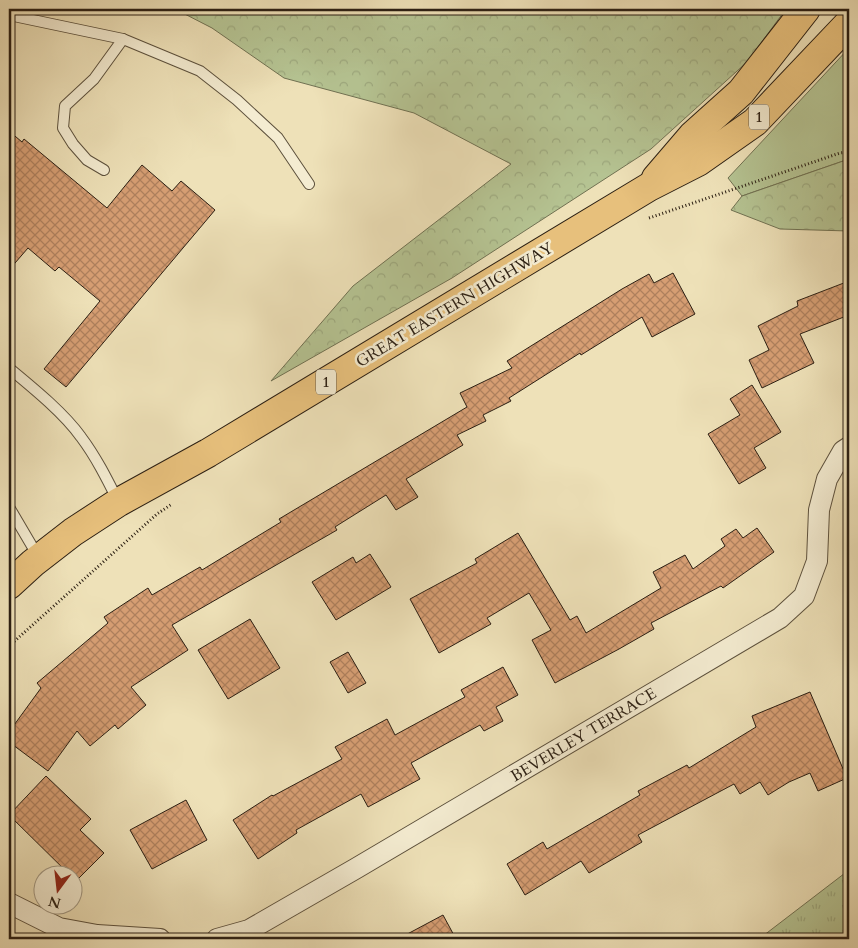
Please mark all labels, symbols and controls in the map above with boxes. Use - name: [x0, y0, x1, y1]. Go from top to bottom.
- road number: 1: [749, 104, 769, 130]
- street label: GREAT EASTERN HIGHWAY: [352, 237, 557, 373]
- road number: 1: [316, 370, 336, 394]
- street label: BEVERLEY TERRACE: [506, 682, 661, 787]
- north arrow: [32, 866, 82, 916]
- text: N: [46, 891, 63, 913]

